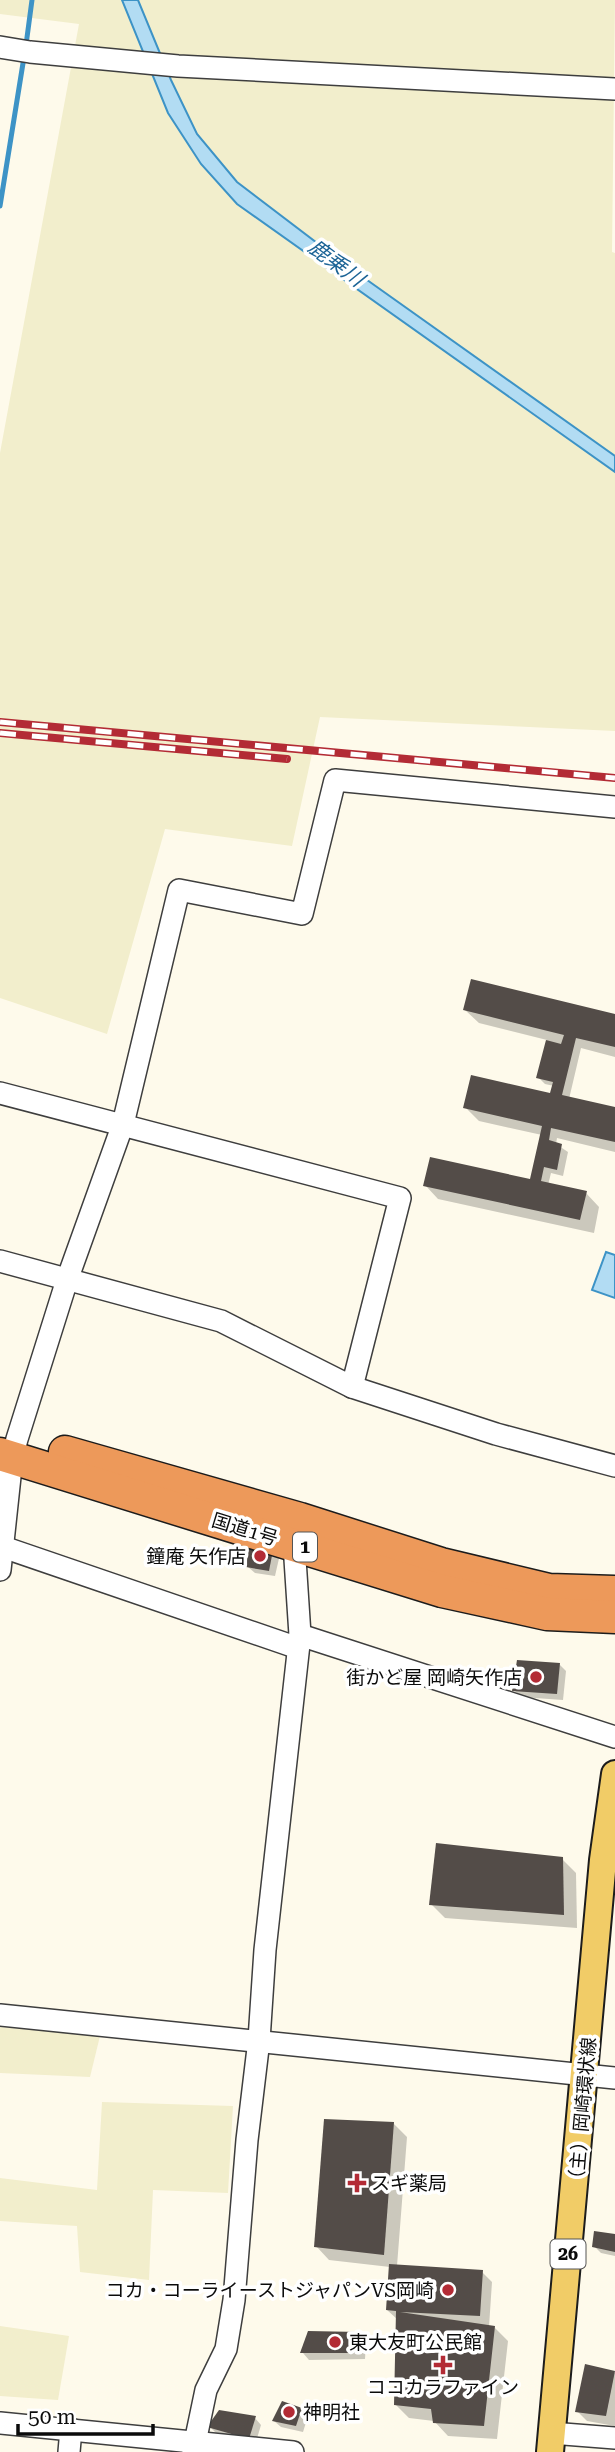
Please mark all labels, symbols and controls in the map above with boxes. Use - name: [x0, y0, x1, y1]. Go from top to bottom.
- water label: 鹿乗川: [304, 234, 370, 293]
- street label: 国道1号: [209, 1509, 281, 1550]
- road number: 1: [293, 1532, 317, 1562]
- place label: 鐘庵 矢作店: [146, 1545, 246, 1568]
- marker: 鐘庵 矢作店: [252, 1548, 268, 1564]
- place label: 街かど屋 岡崎矢作店: [346, 1666, 522, 1689]
- marker: 街かど屋 岡崎矢作店: [528, 1669, 544, 1685]
- street label: （主）岡崎環状線: [564, 2036, 601, 2190]
- place label: スギ薬局: [371, 2172, 447, 2195]
- marker: スギ薬局: [349, 2175, 365, 2191]
- road number: 26: [550, 2240, 586, 2268]
- place label: コカ・コーライーストジャパンVS岡崎: [106, 2279, 434, 2302]
- marker: コカ・コーライーストジャパンVS岡崎: [440, 2282, 456, 2298]
- place label: 東大友町公民館: [349, 2331, 482, 2354]
- marker: 東大友町公民館: [327, 2334, 343, 2350]
- marker: ココカラファイン: [435, 2357, 451, 2373]
- place label: ココカラファイン: [367, 2376, 519, 2399]
- scale bar: [18, 2392, 152, 2436]
- place label: 神明社: [303, 2401, 360, 2424]
- marker: 神明社: [281, 2404, 297, 2420]
- text: 50 m: [28, 2405, 76, 2429]

